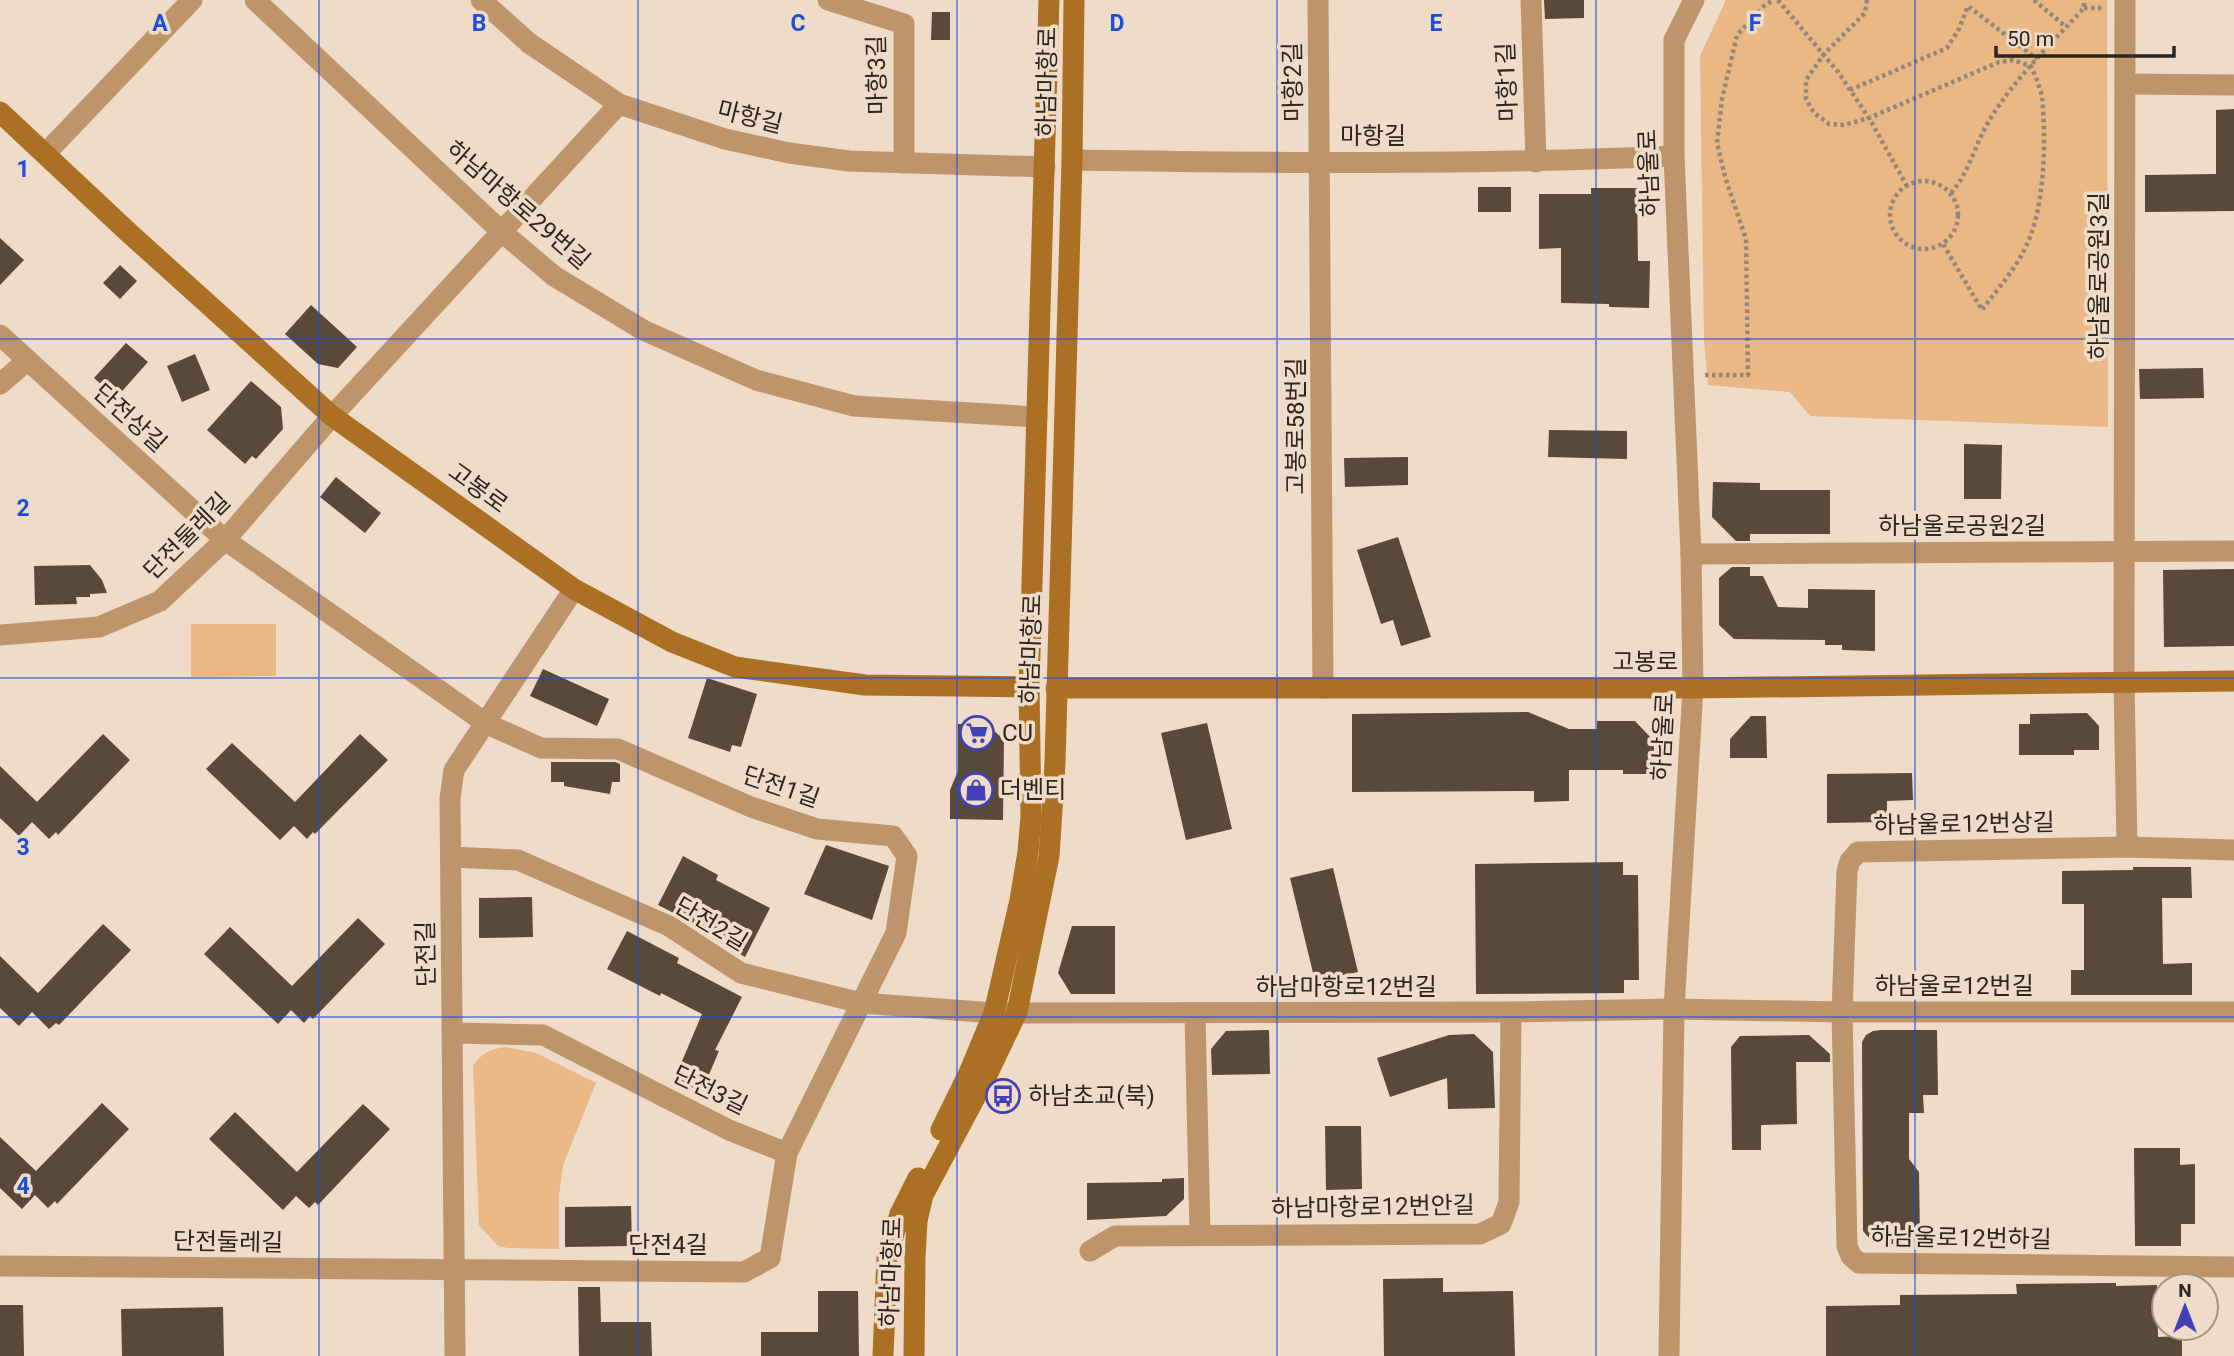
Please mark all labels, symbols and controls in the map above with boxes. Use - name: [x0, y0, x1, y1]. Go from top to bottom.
- text: A: [152, 10, 168, 37]
- text: B: [472, 10, 486, 37]
- text: C: [790, 10, 806, 37]
- text: D: [1110, 10, 1124, 37]
- text: E: [1430, 10, 1443, 37]
- text: F: [1749, 10, 1762, 37]
- scale bar: [1996, 14, 2174, 58]
- street label: 하남마항로: [1032, 27, 1062, 137]
- text: 50 m: [2007, 27, 2054, 51]
- street label: 마항3길: [862, 35, 892, 115]
- street label: 마항2길: [1278, 42, 1308, 122]
- street label: 마항1길: [1492, 42, 1522, 122]
- street label: 마항길: [714, 95, 786, 139]
- street label: 마항길: [1340, 122, 1406, 150]
- street label: 하남울로: [1633, 128, 1665, 218]
- street label: 하남마항로29번길: [440, 135, 596, 275]
- text: 1: [16, 156, 30, 183]
- street label: 하남울로공원3길: [2085, 192, 2113, 360]
- street label: 고봉로58번길: [1282, 357, 1310, 495]
- street label: 단전상길: [88, 378, 172, 458]
- street label: 고봉로: [443, 457, 513, 519]
- street label: 단전둘레길: [138, 487, 236, 585]
- text: 2: [16, 495, 30, 522]
- street label: 하남울로공원2길: [1878, 512, 2046, 540]
- street label: 하남마항로: [1015, 593, 1047, 705]
- street label: 고봉로: [1612, 648, 1678, 676]
- street label: 하남울로: [1647, 692, 1679, 782]
- supermarket icon: CU: [958, 714, 996, 752]
- place label: CU: [1002, 719, 1033, 747]
- street label: 단전1길: [739, 761, 823, 813]
- shop icon: 더벤티: [957, 771, 995, 809]
- place label: 더벤티: [1000, 776, 1066, 804]
- street label: 하남울로12번상길: [1873, 808, 2055, 840]
- text: 3: [16, 834, 30, 861]
- street label: 단전2길: [670, 891, 752, 957]
- street label: 단전길: [411, 921, 441, 987]
- street label: 하남울로12번길: [1874, 972, 2034, 1000]
- street label: 하남마항로12번길: [1255, 973, 1437, 1001]
- street label: 단전3길: [668, 1060, 752, 1120]
- bus stop icon: 하남초교(북): [984, 1077, 1022, 1115]
- place label: 하남초교(북): [1028, 1082, 1155, 1110]
- text: 4: [16, 1173, 30, 1200]
- street label: 하남마항로12번안길: [1271, 1191, 1475, 1223]
- street label: 하남마항로: [875, 1216, 907, 1328]
- street label: 하남울로12번하길: [1870, 1222, 2052, 1254]
- street label: 단전둘레길: [173, 1227, 283, 1257]
- street label: 단전4길: [628, 1231, 708, 1259]
- north arrow: [2150, 1272, 2220, 1342]
- text: N: [2178, 1279, 2192, 1302]

